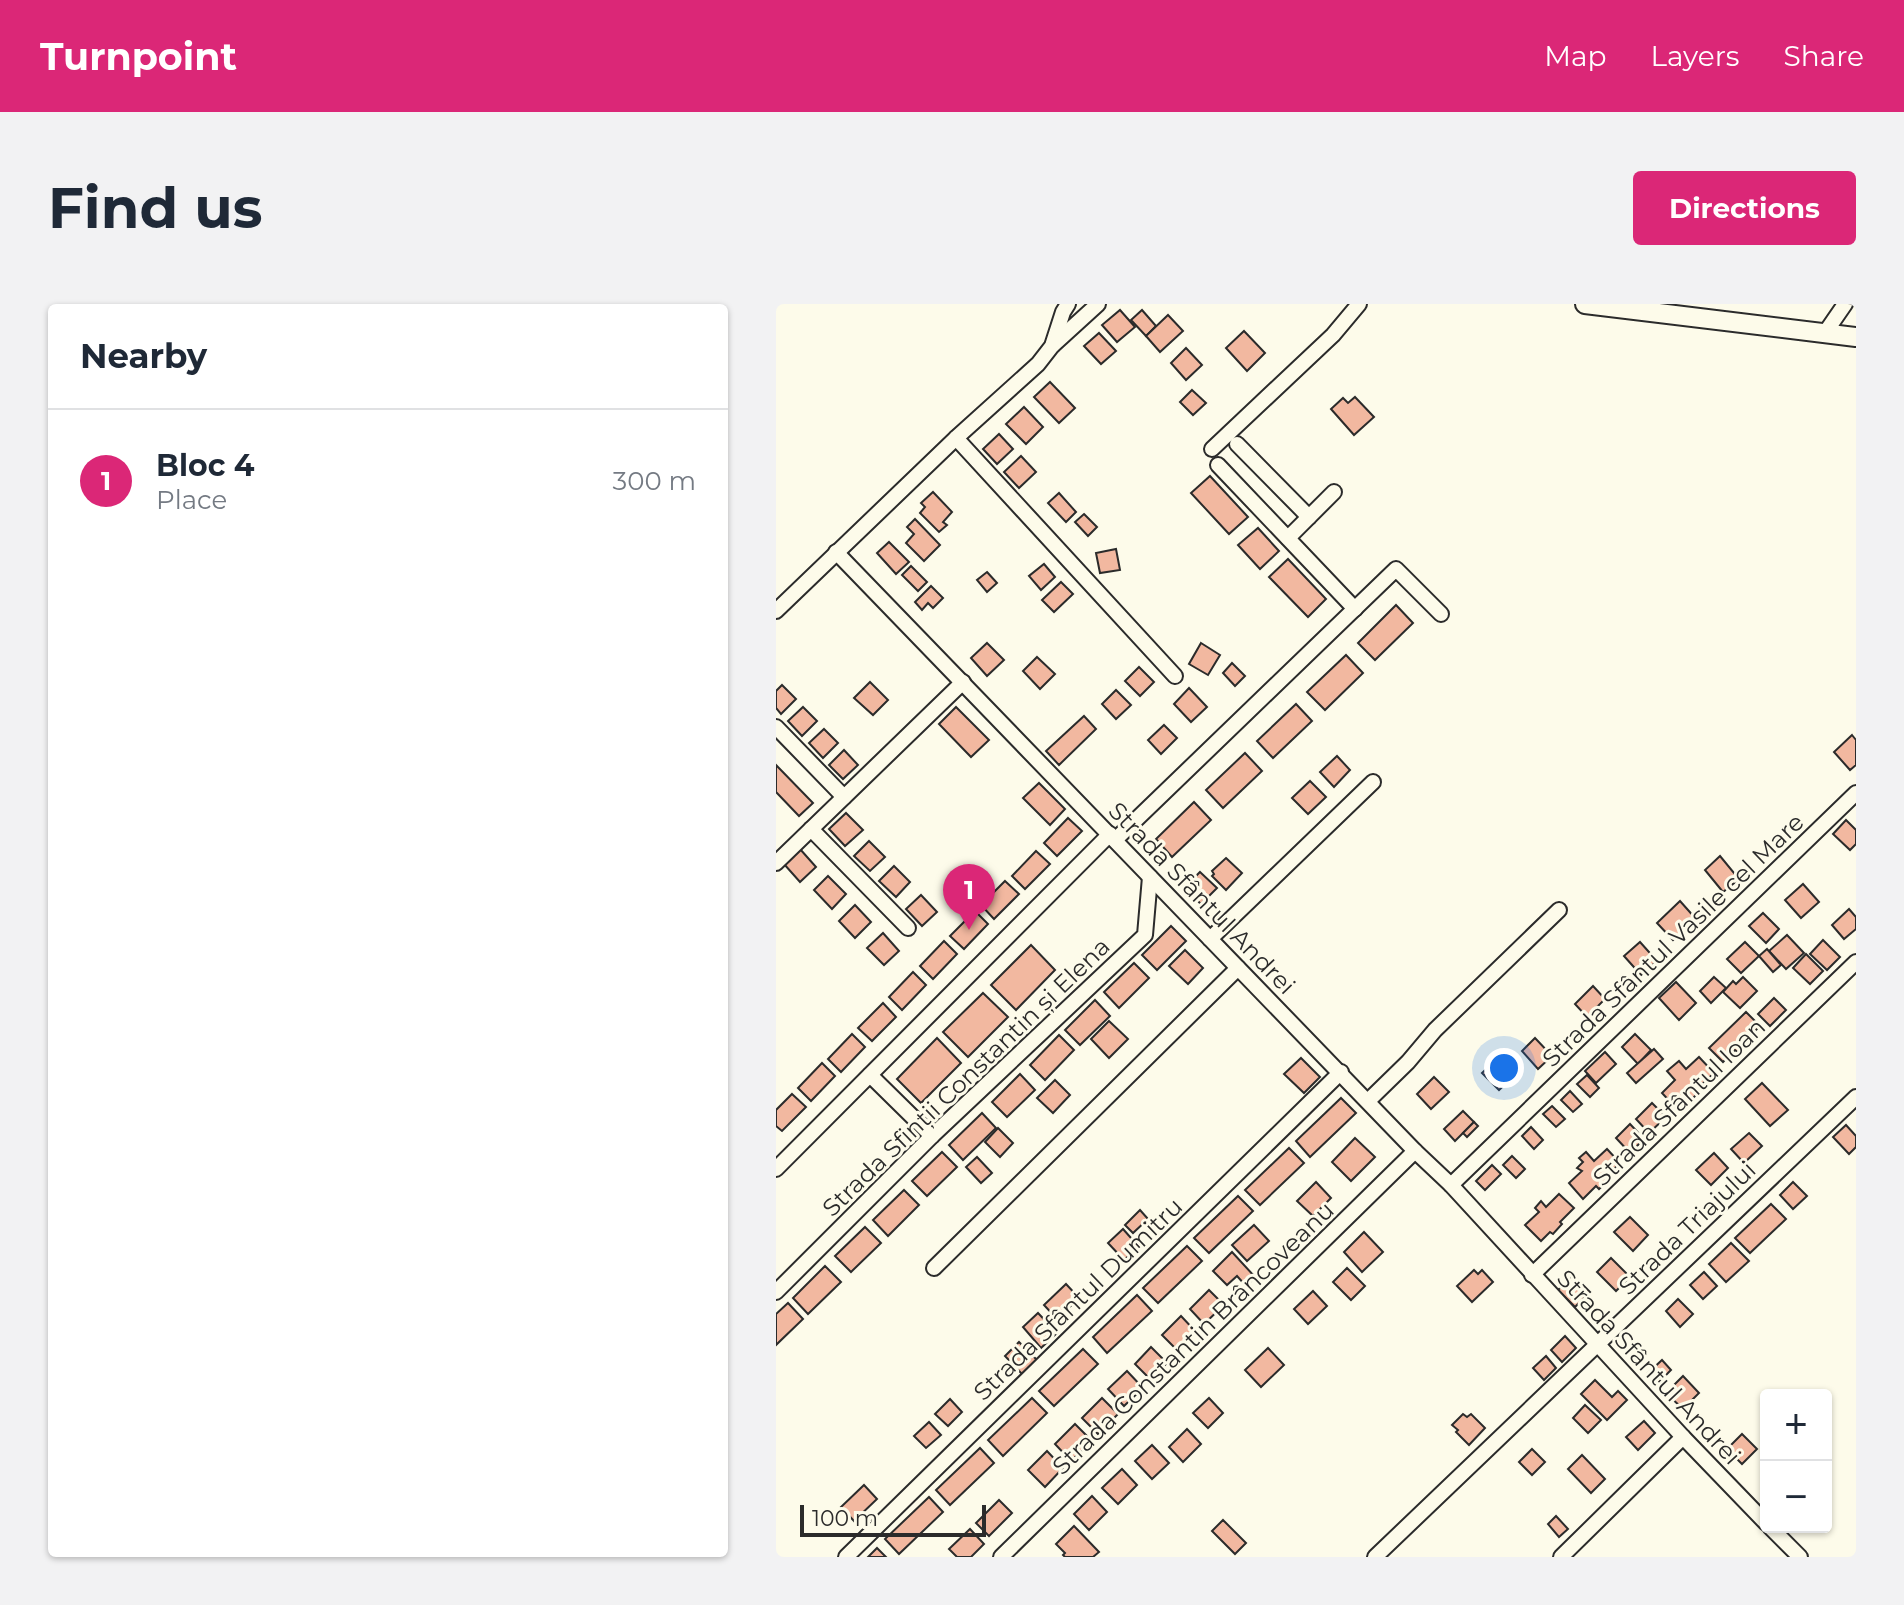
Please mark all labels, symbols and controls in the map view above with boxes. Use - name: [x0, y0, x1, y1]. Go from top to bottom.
- text: Turnpoint: [40, 33, 237, 80]
- text: Map: [1544, 39, 1607, 73]
- text: Layers: [1651, 39, 1740, 73]
- text: Share: [1784, 39, 1864, 73]
- button: Directions: [1633, 171, 1856, 245]
- text: Find us: [48, 174, 262, 242]
- text: Nearby: [80, 335, 207, 377]
- text: Bloc 4: [156, 447, 255, 484]
- text: 1: [101, 465, 111, 497]
- text: 300 m: [613, 465, 696, 497]
- text: Place: [156, 484, 227, 516]
- street label: Strada Sfântul Andrei: [1103, 796, 1301, 1000]
- street label: Strada Sfântul Vasile cel Mare: [1536, 807, 1810, 1073]
- pin: 1: [943, 864, 995, 930]
- street label: Strada Sfinții Constantin și Elena: [816, 932, 1116, 1222]
- street label: Strada Sfântul Ioan: [1587, 1012, 1771, 1192]
- your location: [1484, 1048, 1524, 1088]
- street label: Strada Triajului: [1612, 1155, 1762, 1301]
- street label: Strada Sfântul Dumitru: [968, 1192, 1188, 1406]
- street label: Strada Constantin Brâncoveanu: [1046, 1195, 1340, 1481]
- street label: Strada Sfântul Andrei: [1551, 1264, 1747, 1470]
- map controls: [1760, 1389, 1832, 1533]
- button: +: [1760, 1389, 1832, 1461]
- button: −: [1760, 1461, 1832, 1533]
- scale bar: [800, 1501, 986, 1537]
- text: 100 m: [812, 1505, 878, 1532]

